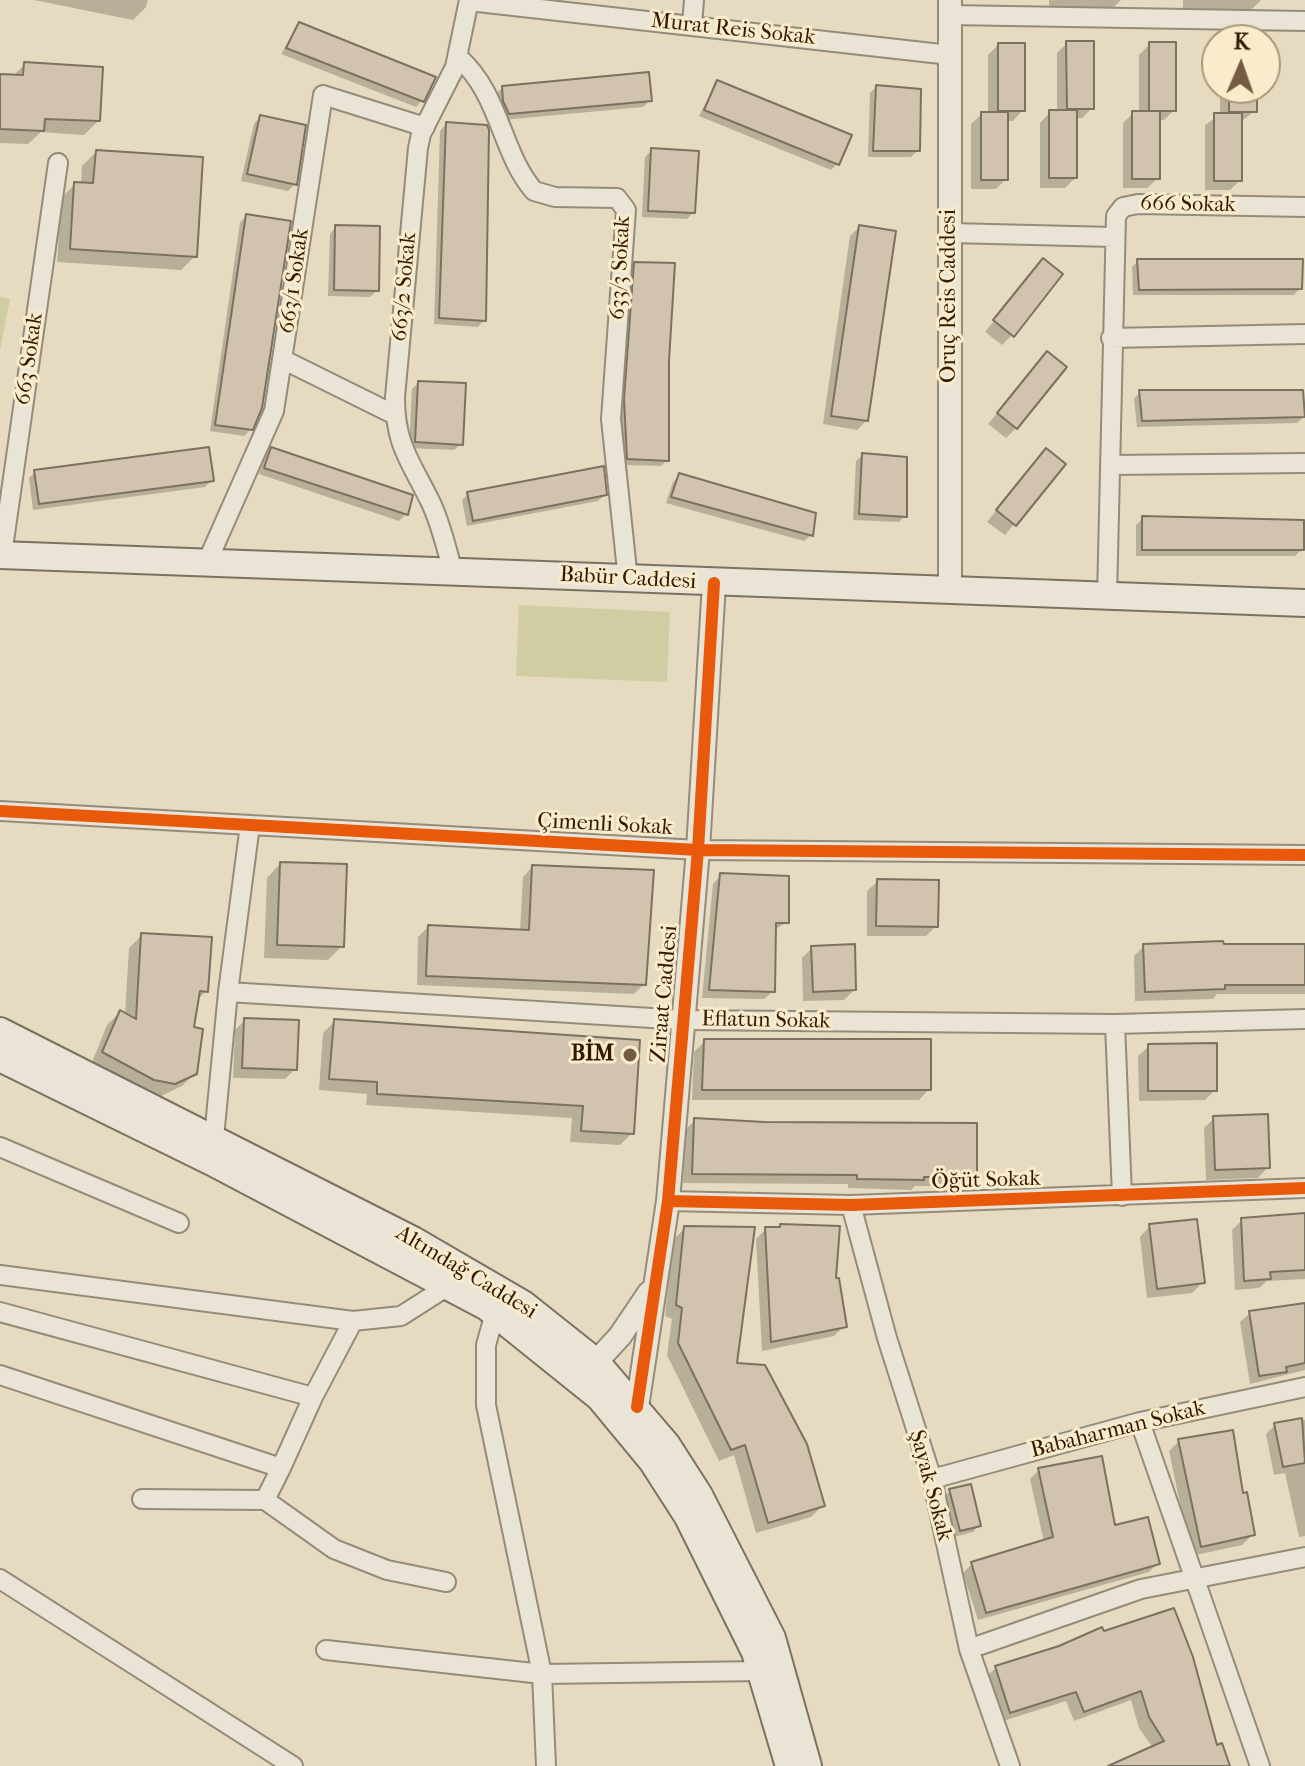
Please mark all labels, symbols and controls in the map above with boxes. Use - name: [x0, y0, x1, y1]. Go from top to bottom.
- street label: Murat Reis Sokak: [649, 8, 817, 52]
- north arrow: [1201, 24, 1281, 104]
- text: K: [1233, 29, 1250, 55]
- street label: 666 Sokak: [1140, 191, 1236, 219]
- street label: Oruç Reis Caddesi: [937, 209, 963, 383]
- street label: 633/3 Sokak: [605, 215, 637, 321]
- street label: 663/1 Sokak: [275, 227, 315, 335]
- street label: 663/2 Sokak: [387, 231, 423, 343]
- street label: 663 Sokak: [10, 311, 50, 407]
- street label: Babür Caddesi: [559, 562, 697, 596]
- street label: Çimenli Sokak: [537, 808, 673, 842]
- street label: Ziraat Caddesi: [646, 924, 684, 1064]
- street label: Eflatun Sokak: [701, 1007, 831, 1035]
- place label: BİM: [571, 1042, 614, 1068]
- marker: BİM: [621, 1046, 639, 1064]
- street label: Öğüt Sokak: [931, 1166, 1041, 1196]
- street label: Altındağ Caddesi: [390, 1220, 542, 1326]
- street label: Babaharman Sokak: [1028, 1396, 1208, 1464]
- street label: Şayak Sokak: [902, 1428, 958, 1544]

